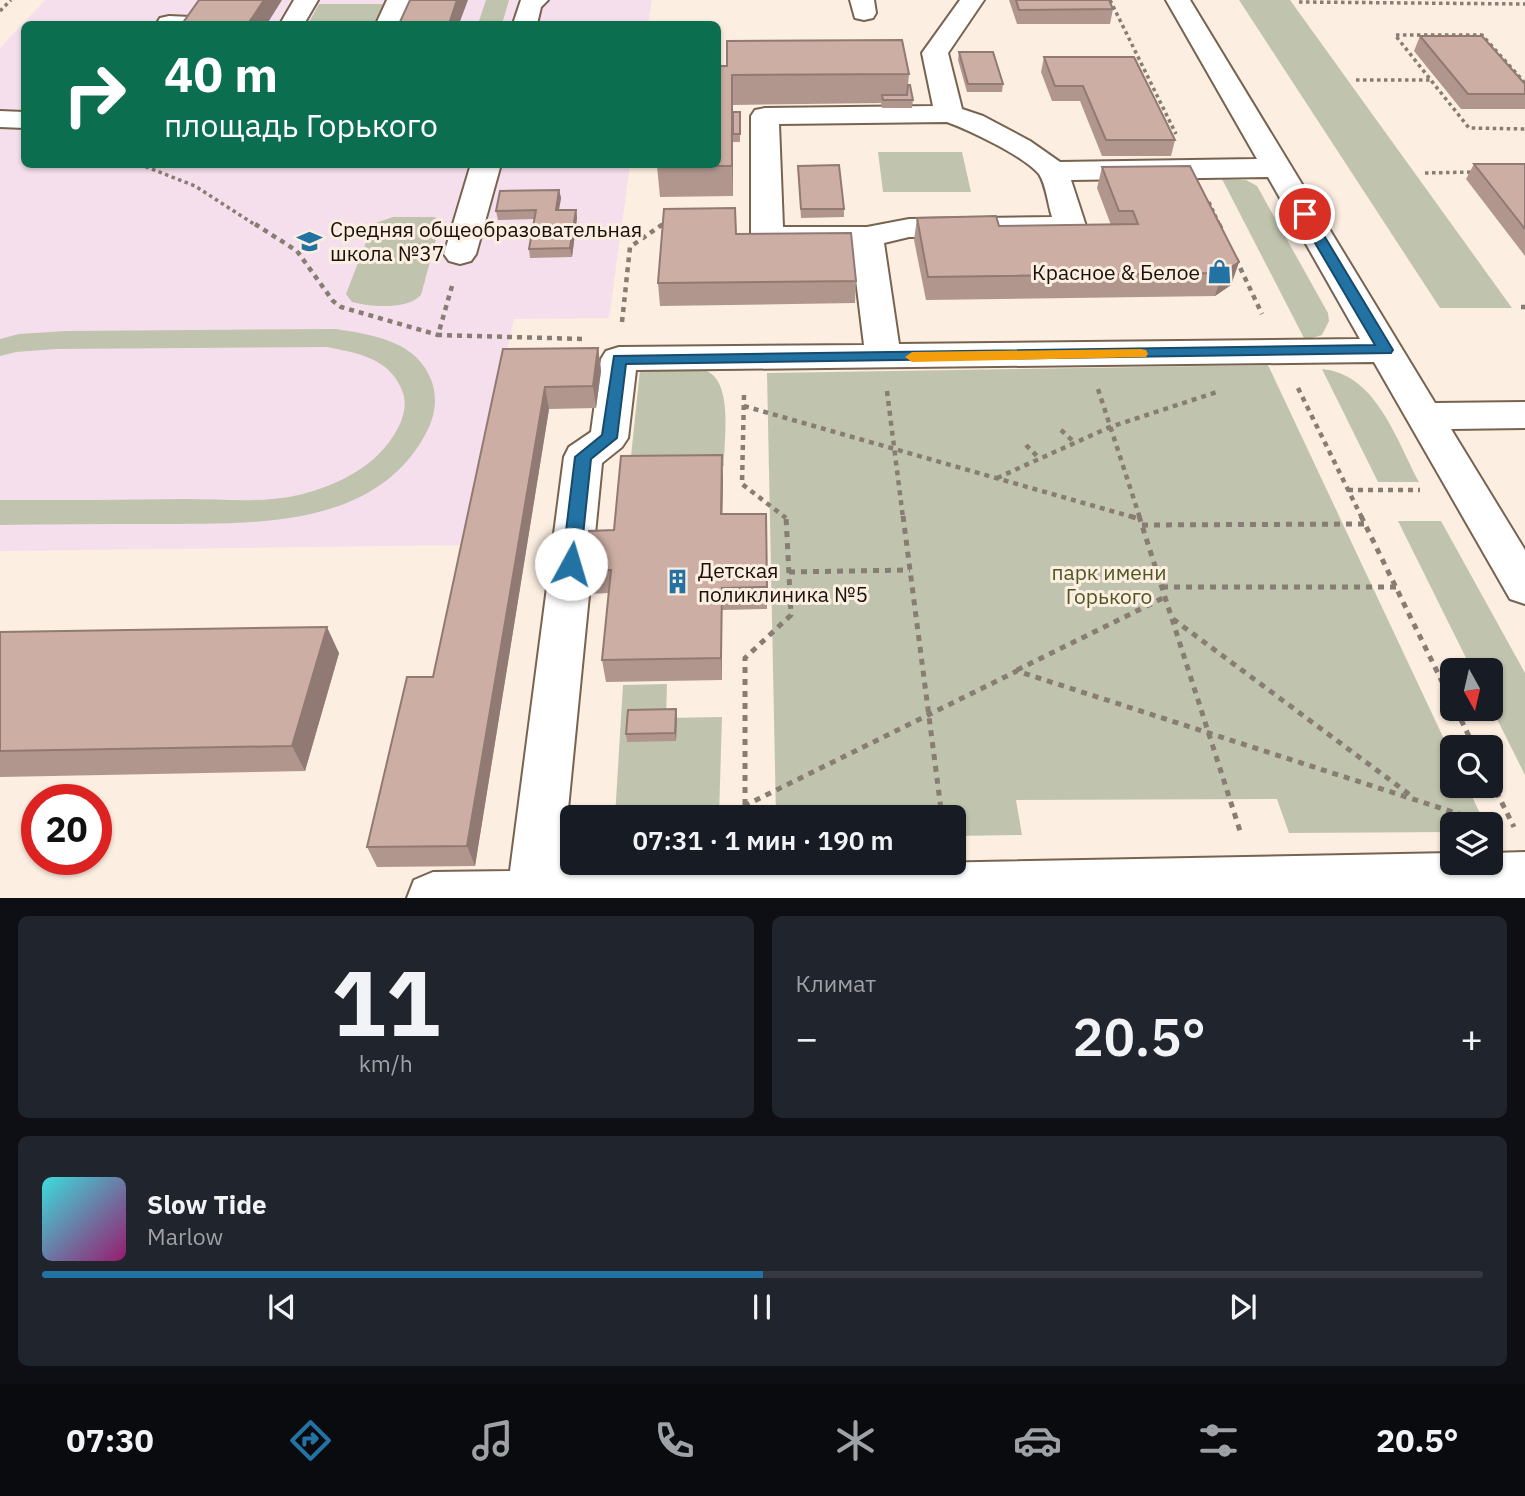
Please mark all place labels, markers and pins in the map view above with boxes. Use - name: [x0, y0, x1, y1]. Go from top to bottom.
- pin: [1275, 184, 1335, 244]
- place label: Средняя общеобразовательная школа №37: [330, 215, 642, 267]
- school or university icon: Средняя общеобразовательная школа №37: [296, 227, 324, 255]
- place label: Красное & Белое: [1032, 258, 1200, 286]
- shop icon: Красное & Белое: [1206, 258, 1234, 286]
- place label: Детская поликлиника №5: [698, 556, 868, 608]
- building icon: Детская поликлиника №5: [664, 568, 692, 596]

